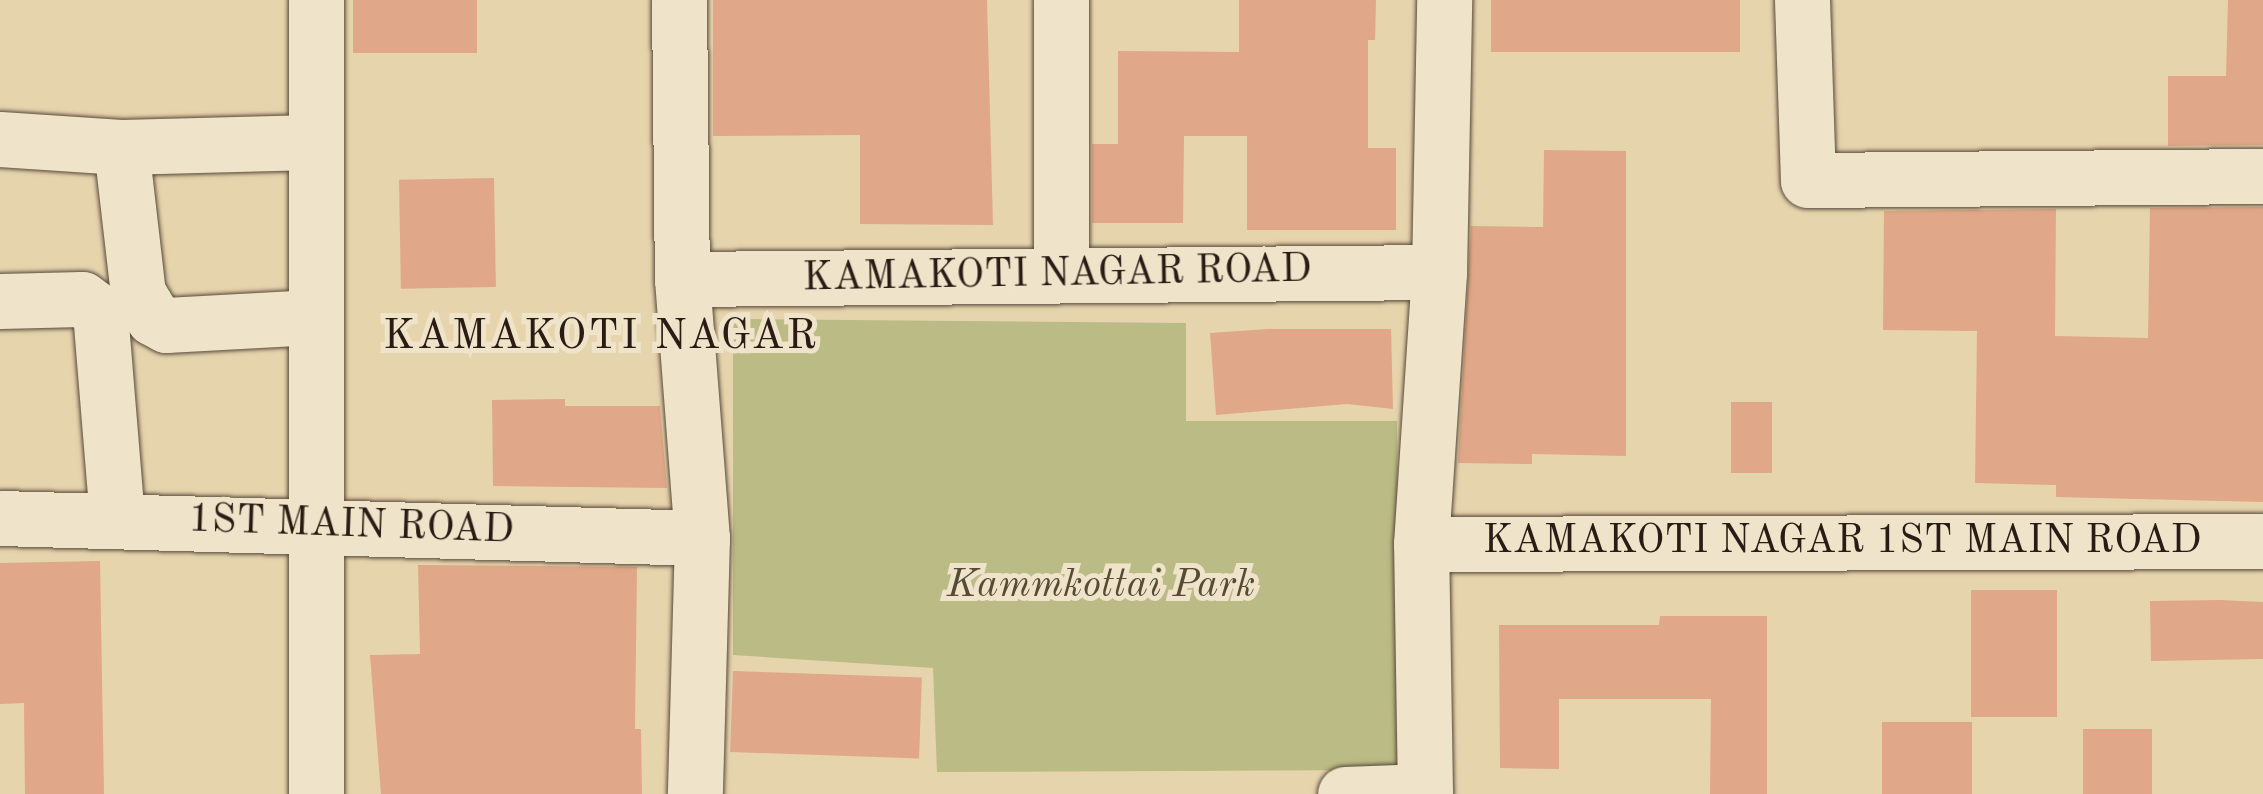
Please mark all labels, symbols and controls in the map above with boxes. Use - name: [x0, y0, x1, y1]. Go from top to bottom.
- street label: KAMAKOTI NAGAR ROAD: [802, 247, 1312, 303]
- district label: KAMAKOTI NAGAR: [383, 312, 819, 362]
- street label: 1ST MAIN ROAD: [187, 496, 515, 556]
- street label: KAMAKOTI NAGAR 1ST MAIN ROAD: [1483, 518, 2201, 566]
- park label: Kammkottai Park: [947, 562, 1255, 610]

